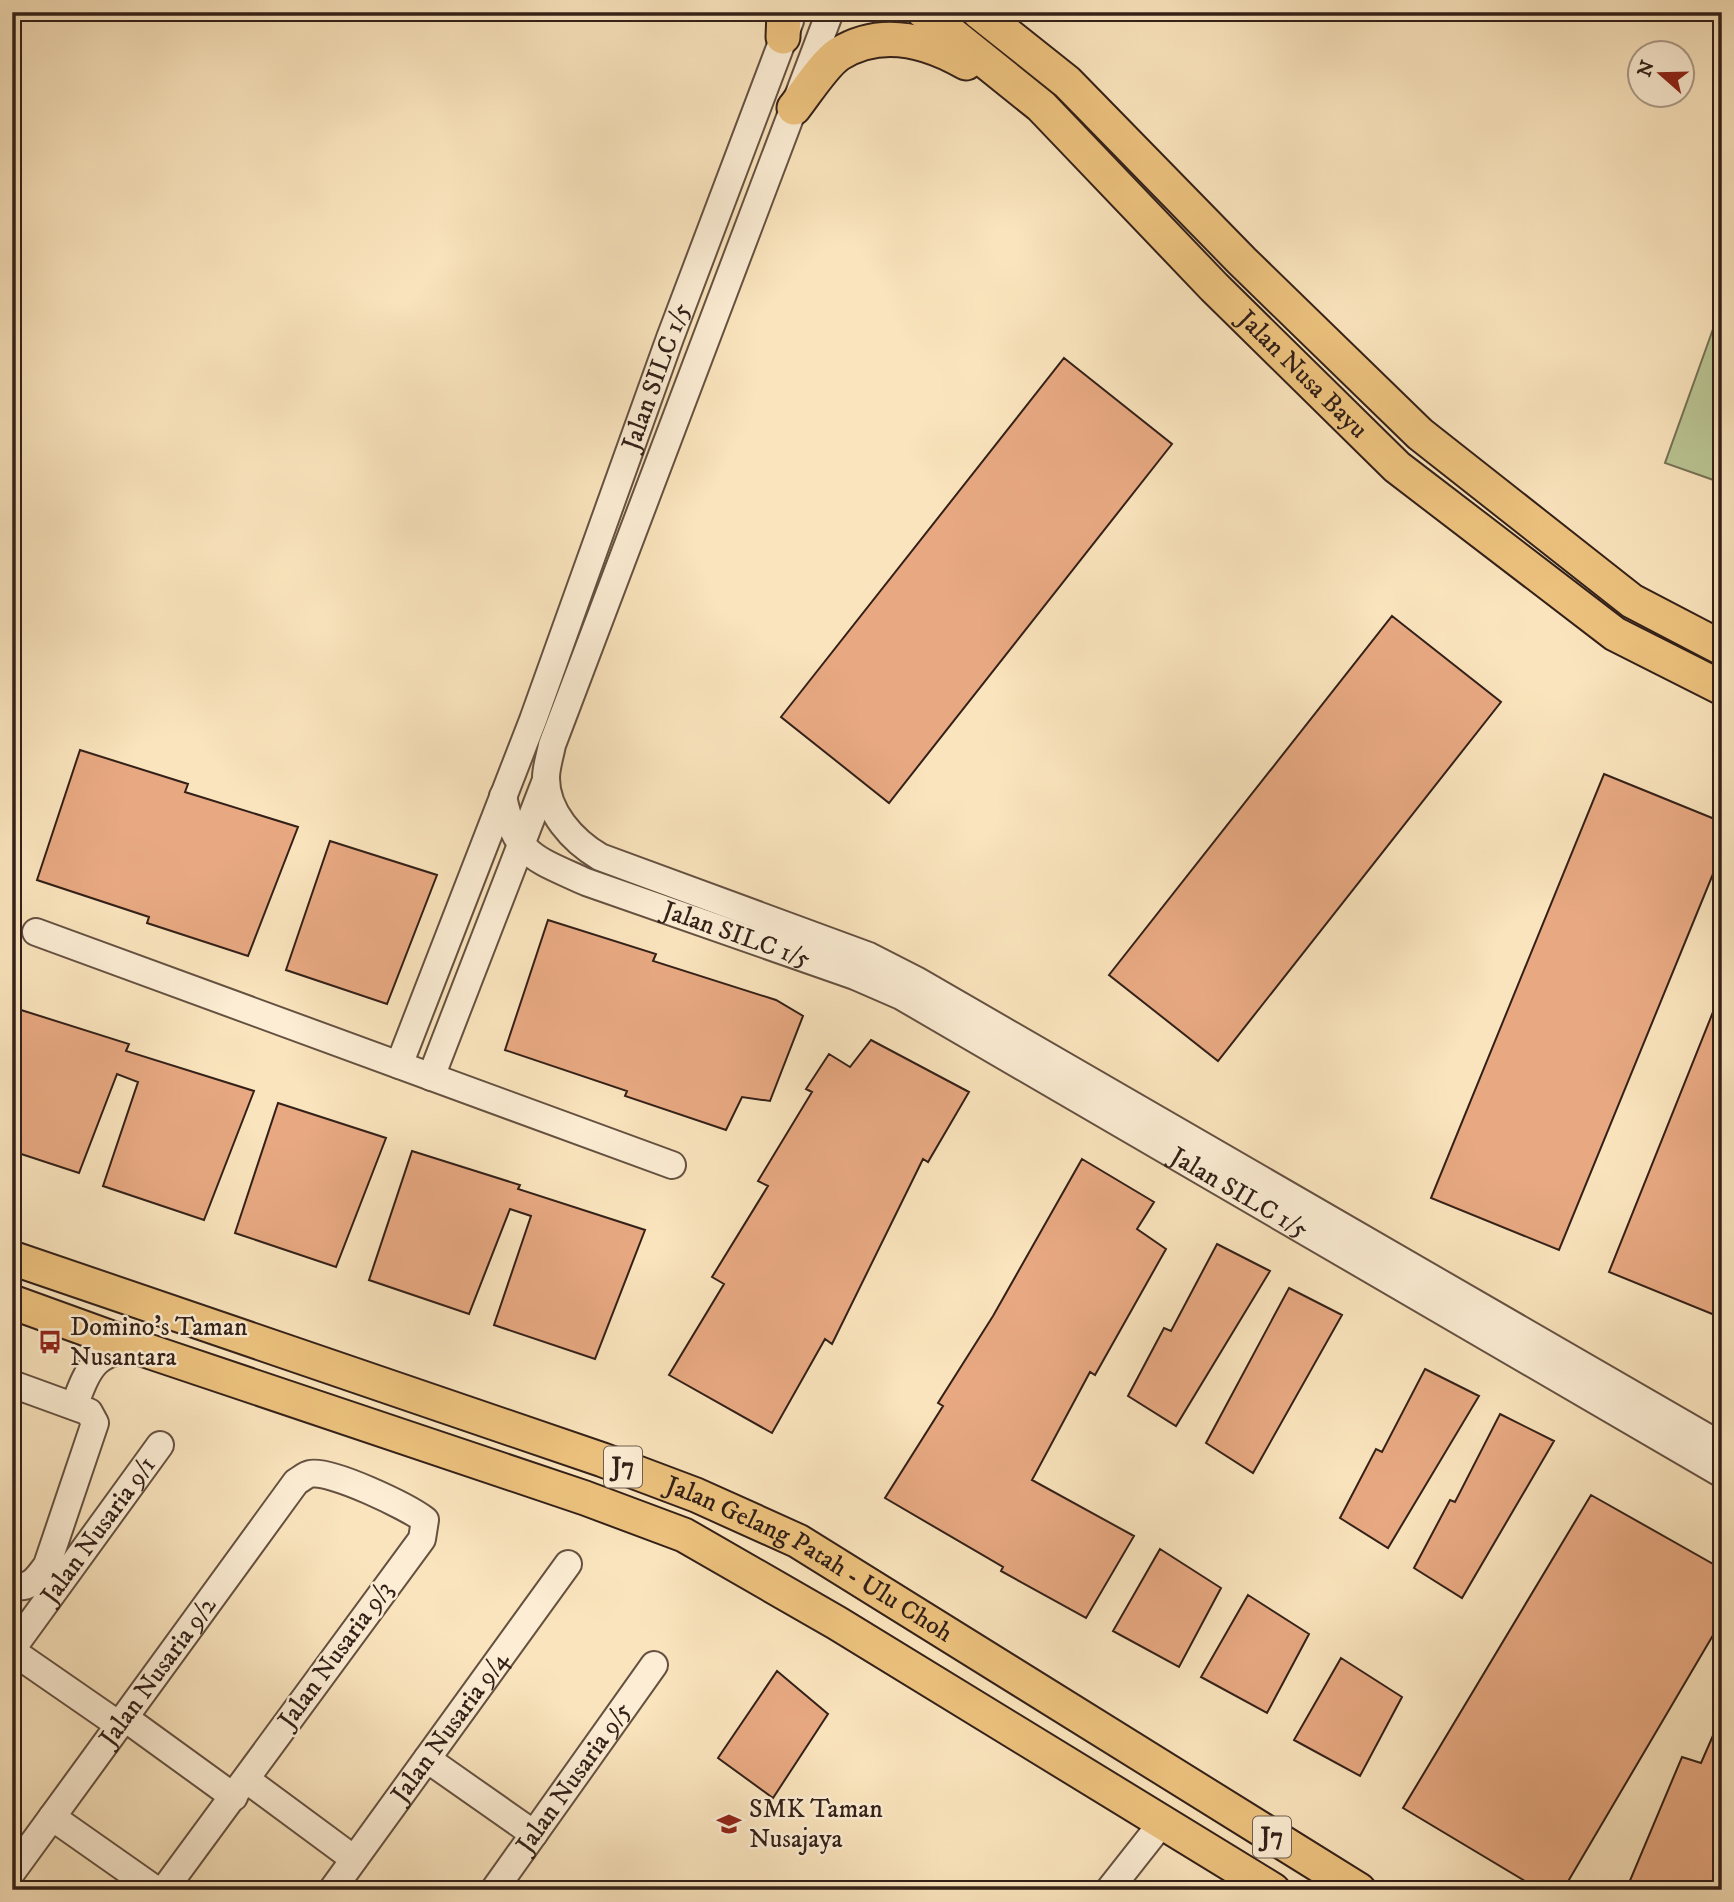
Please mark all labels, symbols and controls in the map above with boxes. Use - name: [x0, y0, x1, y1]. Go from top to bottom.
- north arrow: [1626, 38, 1696, 108]
- text: N: [1633, 57, 1660, 80]
- street label: Jalan SILC 1/5: [614, 298, 698, 457]
- street label: Jalan Nusa Bayu: [1229, 302, 1375, 446]
- street label: Jalan SILC 1/5: [656, 893, 815, 976]
- street label: Jalan SILC 1/5: [1162, 1139, 1314, 1246]
- place label: Domino's Taman Nusantara: [70, 1311, 248, 1374]
- bus stop icon: Domino's Taman Nusantara: [36, 1328, 64, 1356]
- road number: J7: [604, 1447, 642, 1488]
- street label: Jalan Nusaria 9/1: [33, 1450, 163, 1612]
- street label: Jalan Gelang Patah - Ulu Choh: [659, 1468, 959, 1650]
- street label: Jalan Nusaria 9/3: [270, 1575, 401, 1737]
- street label: Jalan Nusaria 9/2: [91, 1590, 224, 1755]
- street label: Jalan Nusaria 9/4: [383, 1644, 516, 1811]
- street label: Jalan Nusaria 9/5: [508, 1695, 639, 1861]
- place label: SMK Taman Nusajaya: [749, 1793, 883, 1856]
- school or university icon: SMK Taman Nusajaya: [715, 1810, 743, 1838]
- road number: J7: [1253, 1816, 1291, 1858]

